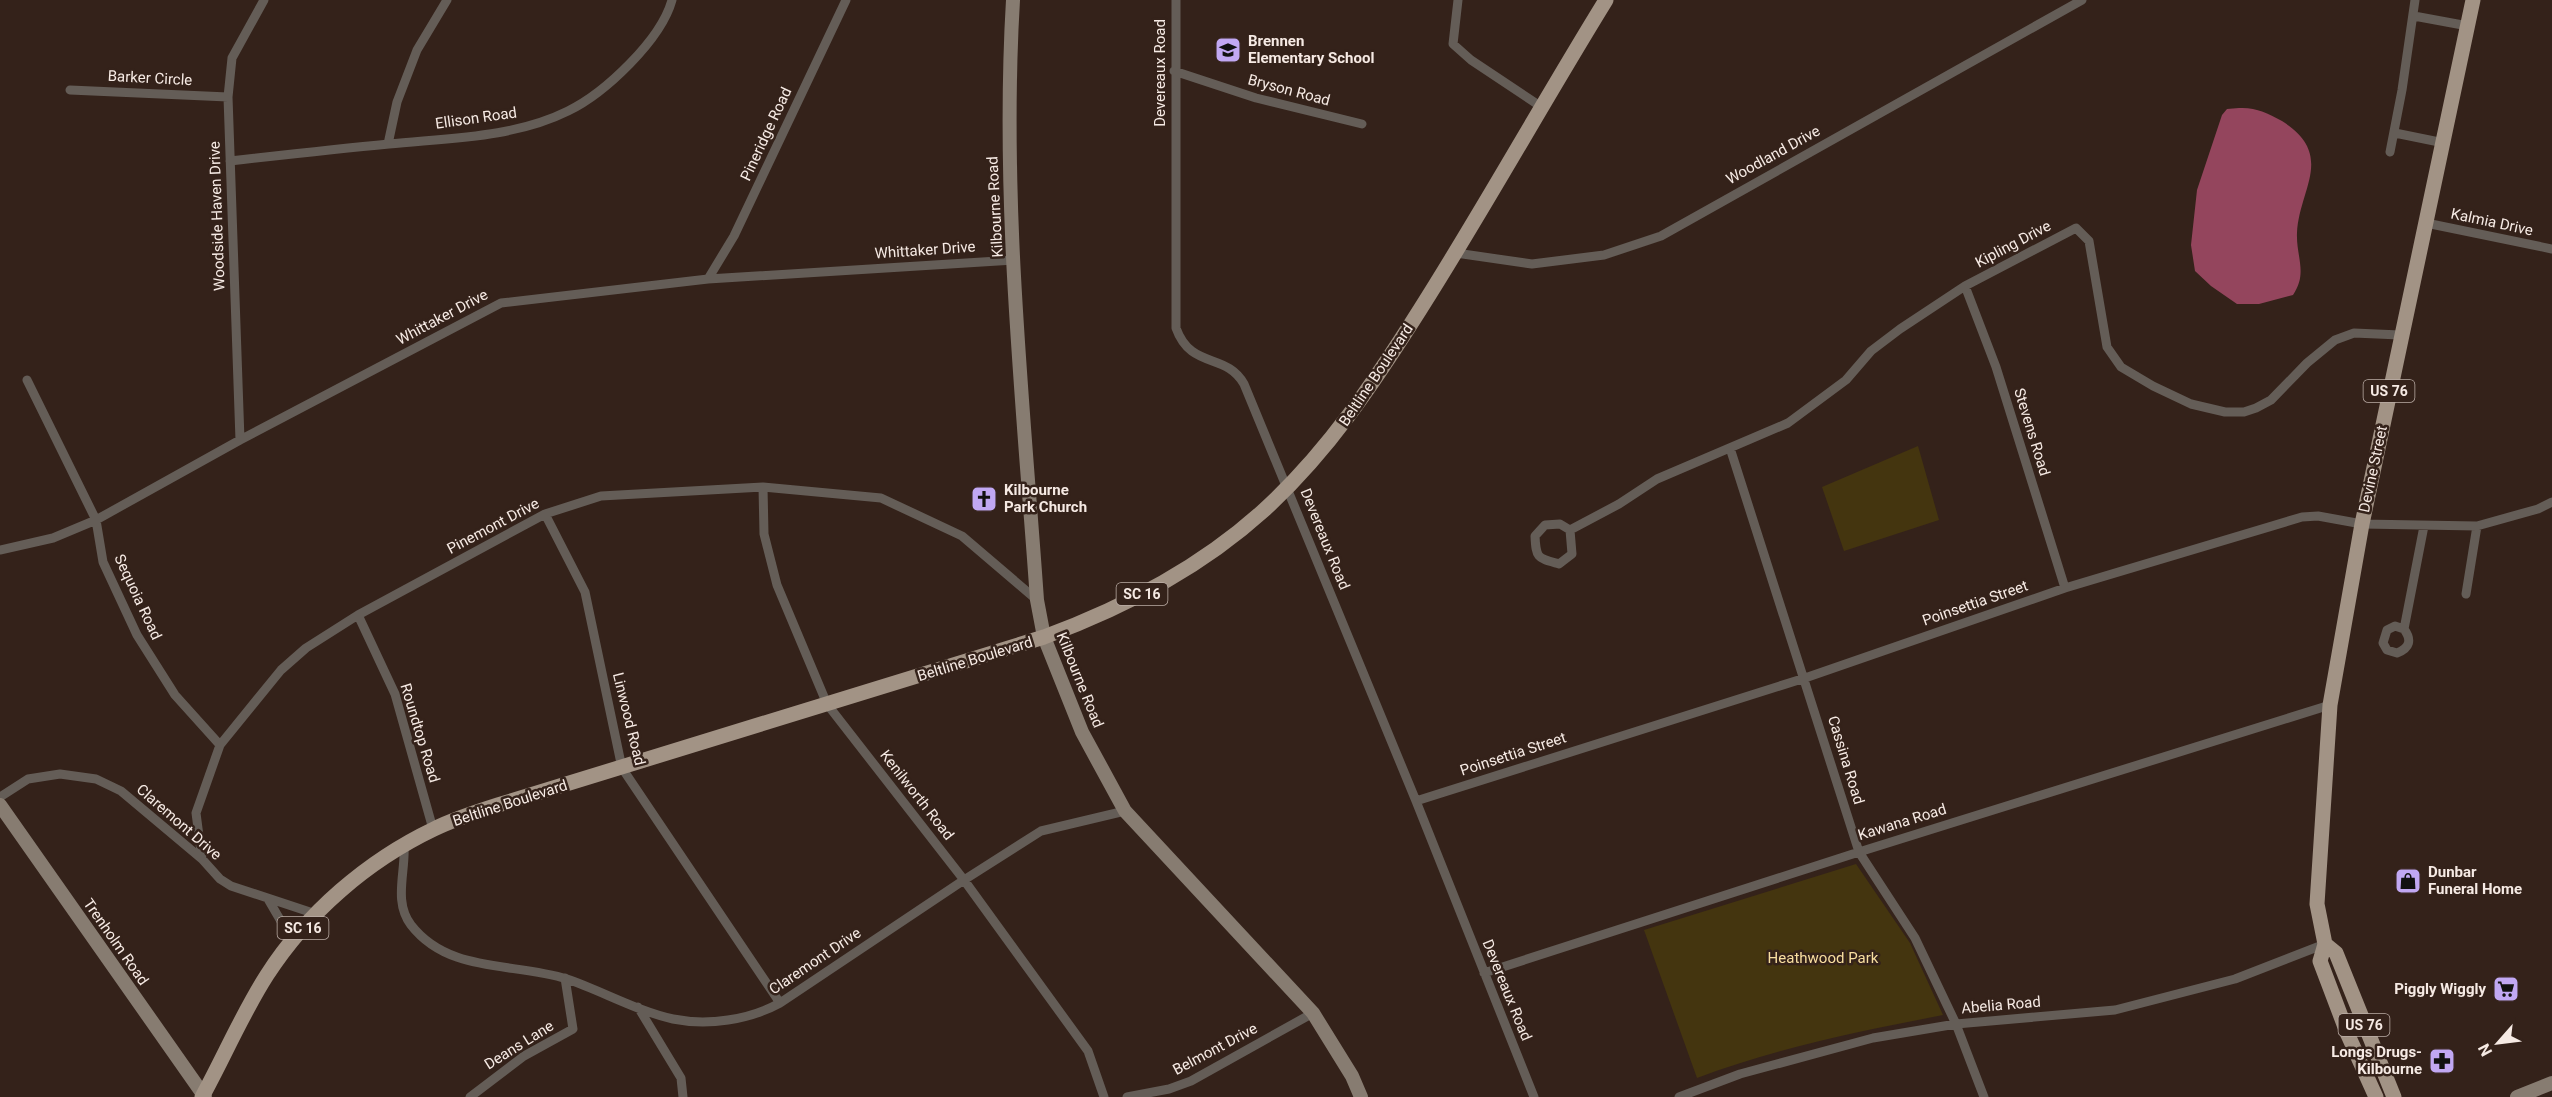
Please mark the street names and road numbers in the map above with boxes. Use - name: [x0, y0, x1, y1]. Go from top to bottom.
- street label: Devereaux Road: [1151, 19, 1169, 127]
- street label: Barker Circle: [107, 67, 193, 89]
- street label: Bryson Road: [1246, 70, 1332, 110]
- street label: Pineridge Road: [736, 84, 796, 184]
- street label: Ellison Road: [434, 103, 518, 133]
- street label: Woodland Drive: [1723, 122, 1823, 188]
- street label: Woodside Haven Drive: [205, 141, 229, 291]
- street label: Kilbourne Road: [983, 156, 1007, 258]
- street label: Kalmia Drive: [2449, 205, 2535, 240]
- street label: Kipling Drive: [1972, 217, 2054, 271]
- street label: Whittaker Drive: [874, 237, 976, 263]
- street label: Whittaker Drive: [393, 285, 491, 349]
- street label: Beltline Boulevard: [1335, 320, 1417, 430]
- road number: US 76: [2364, 380, 2414, 402]
- street label: Stevens Road: [2010, 386, 2054, 478]
- street label: Devine Street: [2355, 424, 2391, 514]
- street label: Devereaux Road: [1296, 486, 1354, 592]
- street label: Pinemont Drive: [444, 494, 542, 558]
- street label: Sequoia Road: [110, 551, 166, 643]
- street label: Poinsettia Street: [1920, 576, 2030, 629]
- road number: SC 16: [1116, 583, 1168, 605]
- street label: Kilbourne Road: [1053, 630, 1107, 730]
- street label: Beltline Boulevard: [915, 633, 1035, 685]
- street label: Linwood Road: [609, 671, 649, 767]
- street label: Roundtop Road: [396, 681, 444, 785]
- street label: Cassina Road: [1824, 714, 1868, 806]
- street label: Poinsettia Street: [1458, 728, 1568, 780]
- street label: Kenilworth Road: [876, 746, 958, 844]
- street label: Beltline Boulevard: [450, 776, 570, 830]
- street label: Claremont Drive: [133, 780, 225, 864]
- street label: Kawana Road: [1856, 800, 1948, 844]
- street label: Trenholm Road: [80, 895, 152, 989]
- road number: SC 16: [278, 917, 328, 939]
- street label: Claremont Drive: [766, 924, 864, 998]
- street label: Devereaux Road: [1478, 937, 1536, 1043]
- street label: Abelia Road: [1960, 993, 2042, 1017]
- road number: US 76: [2338, 1014, 2390, 1036]
- street label: Deans Lane: [481, 1017, 557, 1073]
- street label: Belmont Drive: [1170, 1019, 1260, 1079]

